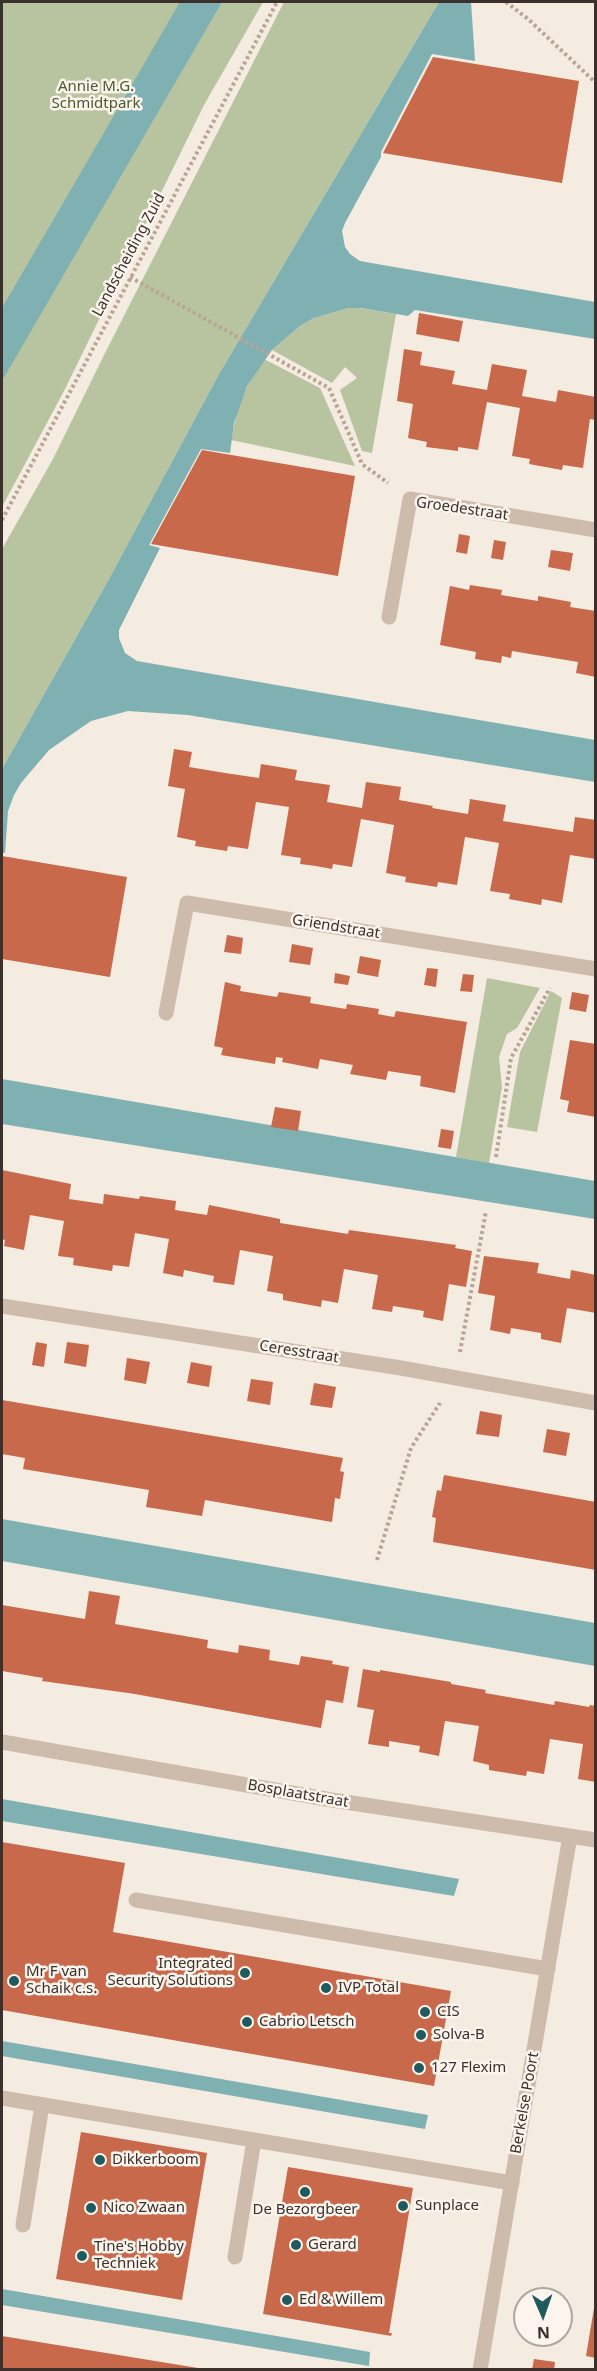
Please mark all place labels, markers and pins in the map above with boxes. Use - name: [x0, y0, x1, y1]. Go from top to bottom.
- place label: Integrated Security Solutions: [108, 1955, 233, 1990]
- place label: Mr F van Schaik c.s.: [26, 1963, 97, 1998]
- marker: Integrated Security Solutions: [238, 1966, 252, 1980]
- marker: Mr F van Schaik c.s.: [7, 1974, 21, 1988]
- place label: IVP Total: [338, 1979, 399, 1997]
- marker: IVP Total: [319, 1981, 333, 1995]
- place label: CIS: [437, 2003, 460, 2021]
- marker: CIS: [418, 2005, 432, 2019]
- place label: Cabrio Letsch: [259, 2013, 355, 2031]
- marker: Cabrio Letsch: [240, 2015, 254, 2029]
- place label: Solva-B: [433, 2026, 485, 2044]
- marker: Solva-B: [414, 2028, 428, 2042]
- place label: 127 Flexim: [431, 2059, 506, 2077]
- marker: 127 Flexim: [412, 2061, 426, 2075]
- place label: Dikkerboom: [112, 2151, 199, 2169]
- marker: Dikkerboom: [93, 2153, 107, 2167]
- marker: De Bezorgbeer: [298, 2185, 312, 2199]
- place label: Sunplace: [415, 2197, 479, 2215]
- place label: Nico Zwaan: [103, 2199, 185, 2217]
- marker: Sunplace: [396, 2199, 410, 2213]
- marker: Nico Zwaan: [84, 2201, 98, 2215]
- place label: De Bezorgbeer: [252, 2201, 358, 2219]
- place label: Gerard: [308, 2236, 357, 2254]
- place label: Tine's Hobby Techniek: [94, 2238, 184, 2273]
- marker: Gerard: [289, 2238, 303, 2252]
- marker: Tine's Hobby Techniek: [75, 2249, 89, 2263]
- place label: Ed & Willem: [299, 2291, 383, 2309]
- marker: Ed & Willem: [280, 2293, 294, 2307]

